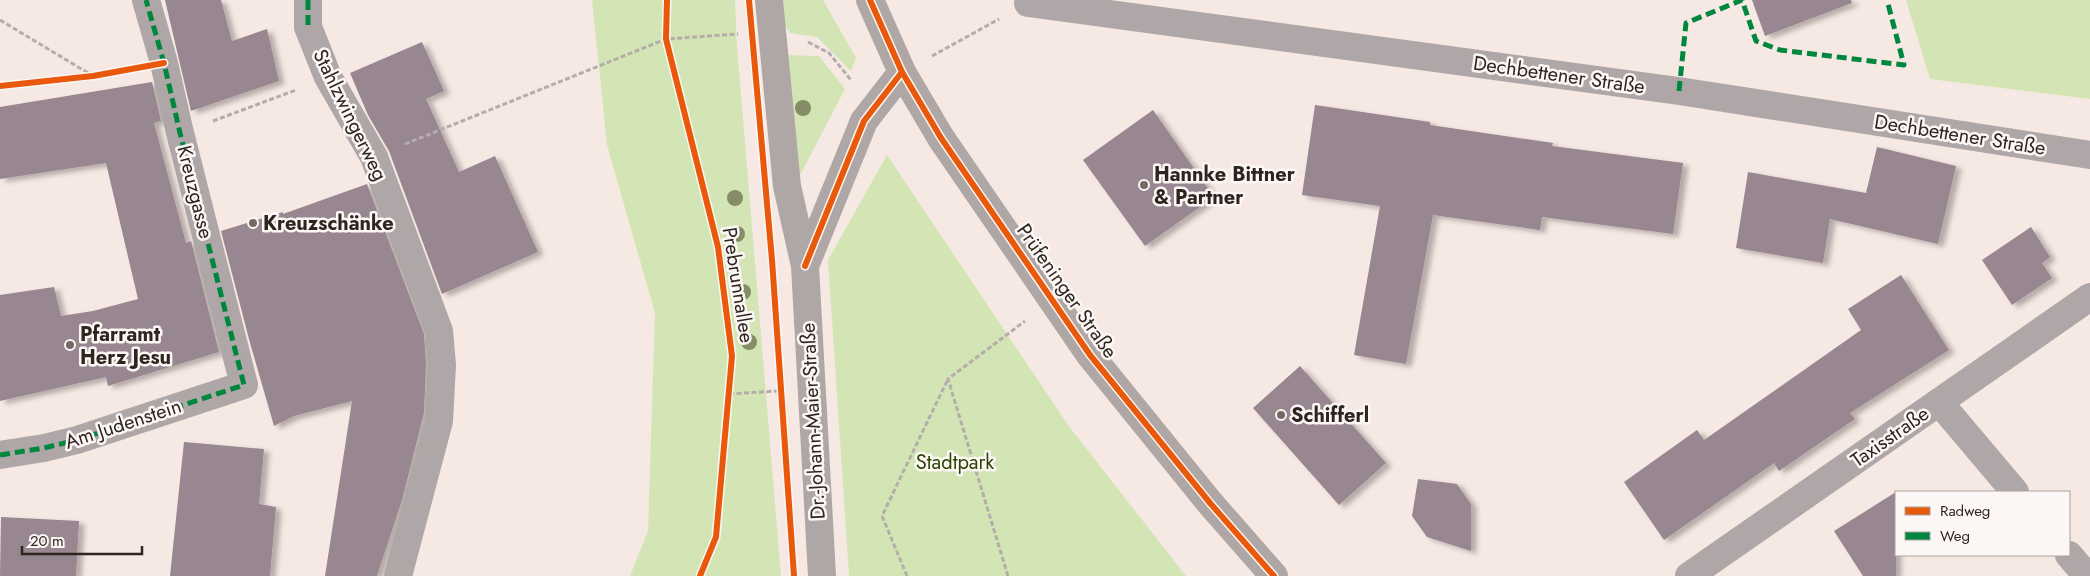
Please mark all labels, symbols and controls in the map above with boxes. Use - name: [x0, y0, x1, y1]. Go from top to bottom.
- street label: Stahlzwingerweg: [306, 44, 394, 186]
- street label: Dechbettener Straße: [1471, 49, 1647, 101]
- street label: Dechbettener Straße: [1872, 107, 2048, 163]
- street label: Kreuzgasse: [169, 142, 221, 242]
- place label: Hannke Bittner & Partner: [1154, 160, 1296, 212]
- marker: Hannke Bittner & Partner: [1138, 179, 1150, 191]
- place label: Kreuzschänke: [263, 209, 394, 238]
- marker: Kreuzschänke: [247, 217, 259, 229]
- street label: Prüfeninger Straße: [1010, 218, 1124, 364]
- street label: Prebrunnallee: [715, 225, 761, 345]
- place label: Pfarramt Herz Jesu: [80, 320, 171, 372]
- street label: Dr.-Johann-Maier-Straße: [793, 322, 833, 520]
- marker: Pfarramt Herz Jesu: [64, 339, 76, 351]
- street label: Am Judenstein: [61, 391, 185, 457]
- street label: Taxisstraße: [1845, 399, 1935, 475]
- place label: Schifferl: [1291, 401, 1369, 430]
- marker: Schifferl: [1275, 409, 1287, 421]
- park label: Stadtpark: [916, 448, 994, 477]
- legend: [1895, 491, 2070, 556]
- text: Radweg: [1940, 500, 1990, 522]
- scale bar: [22, 524, 142, 556]
- text: Weg: [1940, 525, 1970, 547]
- text: 20 m: [30, 530, 64, 552]

